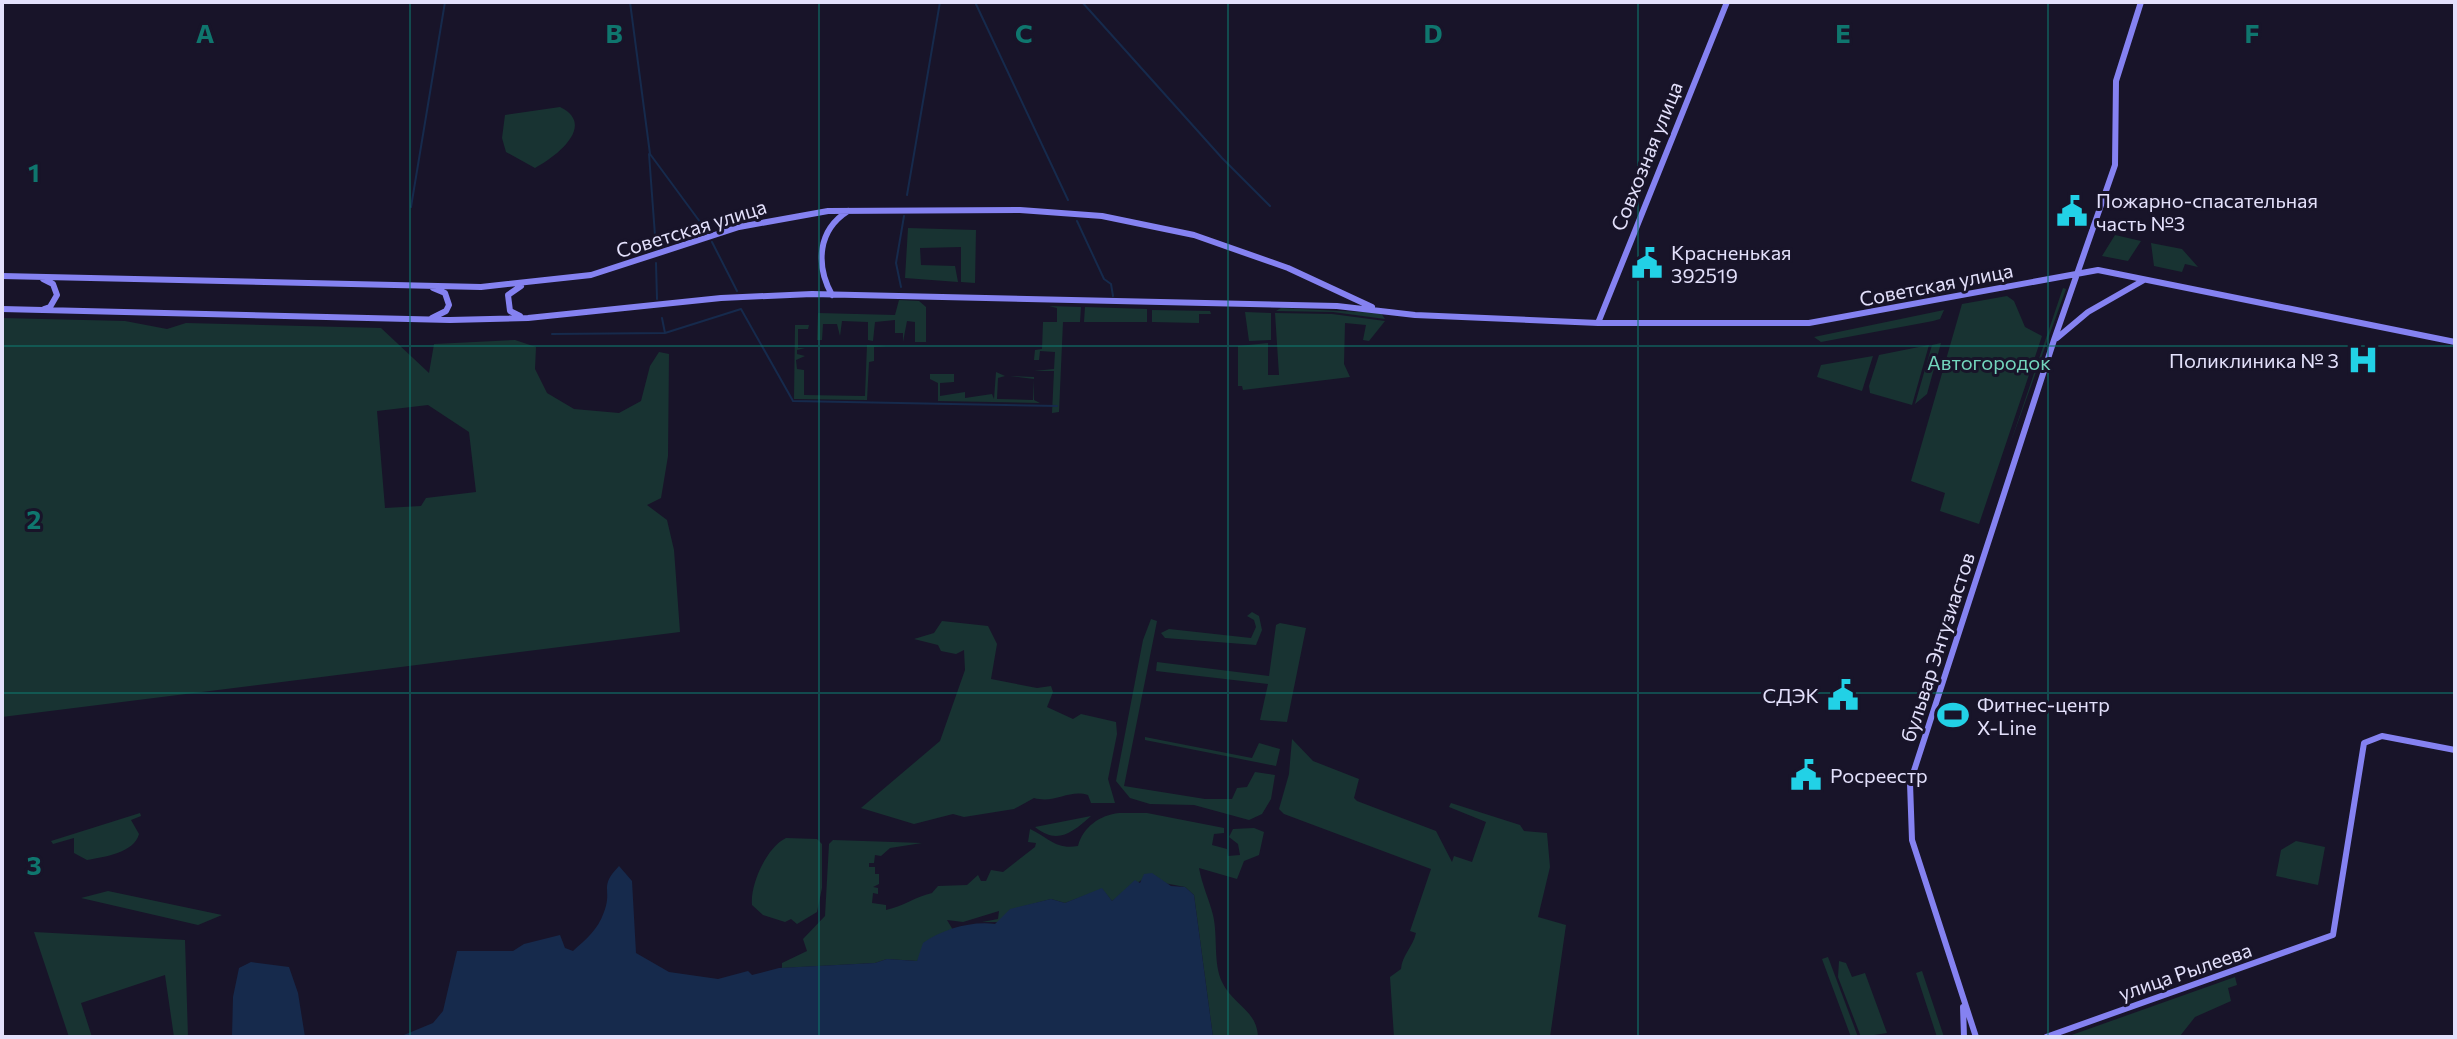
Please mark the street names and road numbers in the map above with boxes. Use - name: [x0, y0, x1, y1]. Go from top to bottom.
- street label: Совхозная улица: [1605, 78, 1687, 234]
- street label: Советская улица: [613, 194, 769, 262]
- street label: Советская улица: [1857, 257, 2015, 311]
- street label: бульвар Энтузиастов: [1895, 549, 1979, 745]
- street label: улица Рылеева: [2115, 937, 2255, 1005]

